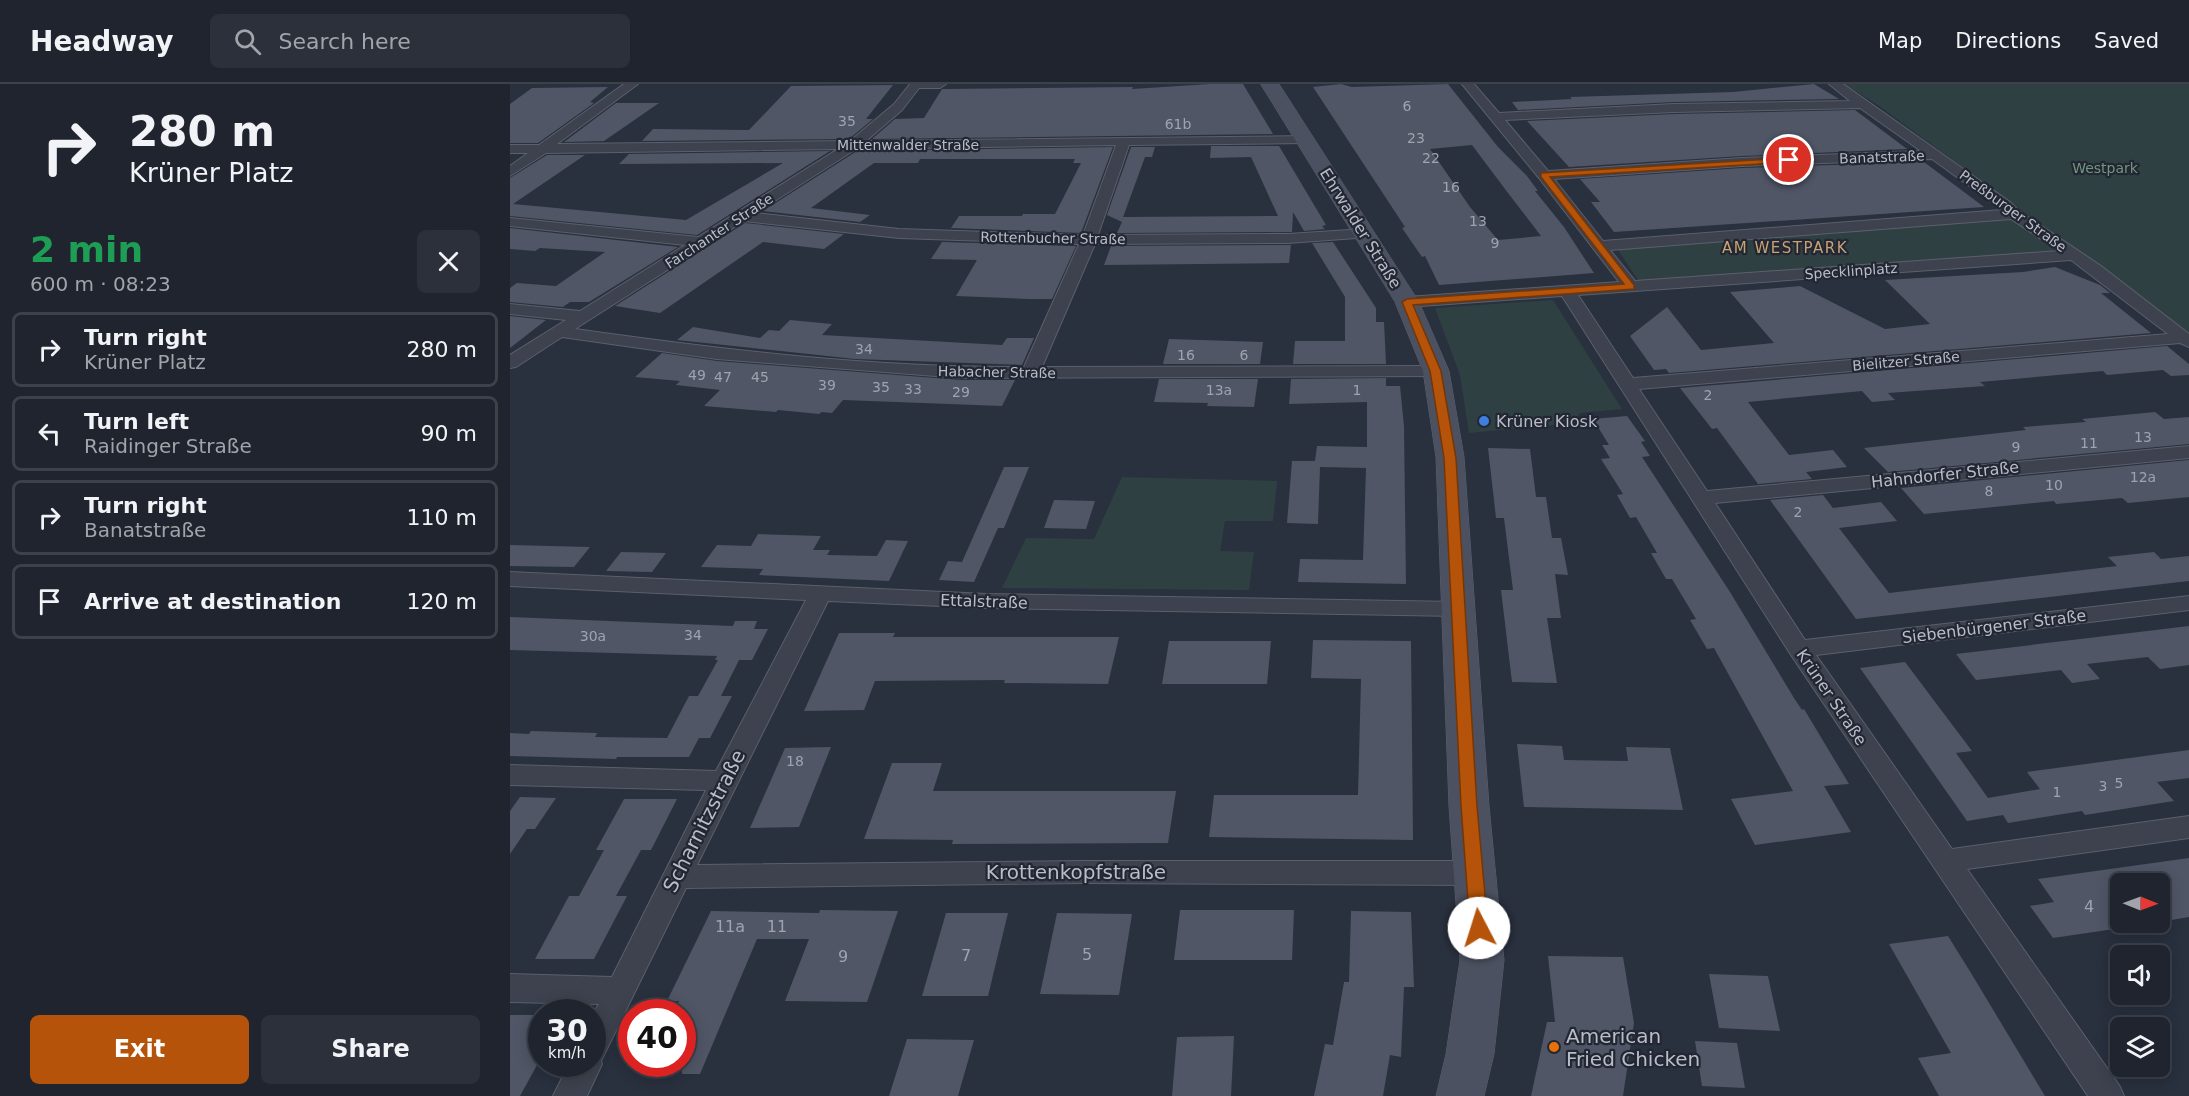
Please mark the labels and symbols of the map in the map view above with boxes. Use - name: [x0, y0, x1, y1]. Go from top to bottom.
- house number: 6: [1403, 98, 1412, 114]
- house number: 35: [838, 113, 856, 129]
- house number: 61b: [1165, 116, 1191, 132]
- house number: 23: [1407, 130, 1425, 146]
- pin: [1763, 134, 1814, 185]
- street label: Mittenwalder Straße: [837, 137, 979, 153]
- street label: Banatstraße: [1839, 148, 1925, 166]
- house number: 22: [1422, 150, 1440, 166]
- park label: Westpark: [2072, 160, 2139, 176]
- street label: Ehrwalder Straße: [1316, 164, 1405, 292]
- street label: Preßburger Straße: [1956, 167, 2070, 255]
- house number: 16: [1442, 179, 1460, 195]
- street label: Farchanter Straße: [662, 190, 776, 272]
- house number: 13: [1469, 213, 1487, 229]
- street label: Rottenbucher Straße: [980, 229, 1126, 247]
- house number: 9: [1491, 235, 1499, 251]
- district label: AM WESTPARK: [1722, 239, 1848, 257]
- street label: Specklinplatz: [1804, 260, 1898, 282]
- house number: 34: [855, 341, 873, 357]
- house number: 16: [1177, 347, 1195, 363]
- house number: 6: [1240, 347, 1249, 363]
- street label: Bielitzer Straße: [1852, 348, 1960, 374]
- street label: Habacher Straße: [938, 363, 1056, 381]
- house number: 49: [688, 367, 706, 383]
- house number: 47: [714, 369, 732, 385]
- house number: 45: [751, 369, 769, 385]
- house number: 39: [818, 377, 836, 393]
- house number: 35: [872, 379, 890, 395]
- house number: 33: [904, 381, 922, 397]
- house number: 13a: [1206, 382, 1232, 398]
- house number: 1: [1353, 382, 1361, 398]
- house number: 29: [952, 384, 970, 400]
- house number: 2: [1704, 387, 1712, 403]
- place label: Krüner Kiosk: [1496, 412, 1598, 431]
- marker: Krüner Kiosk: [1477, 414, 1491, 428]
- house number: 13: [2134, 429, 2152, 445]
- house number: 11: [2080, 435, 2098, 451]
- house number: 9: [2012, 439, 2020, 455]
- street label: Hahndorfer Straße: [1870, 457, 2020, 492]
- house number: 12a: [2130, 469, 2156, 485]
- house number: 10: [2045, 477, 2063, 493]
- house number: 8: [1985, 483, 1993, 499]
- house number: 2: [1794, 504, 1802, 520]
- street label: Ettalstraße: [940, 590, 1028, 613]
- street label: Siebenbürgener Straße: [1901, 606, 2087, 647]
- house number: 34: [684, 627, 702, 643]
- house number: 30a: [580, 628, 606, 644]
- street label: Krüner Straße: [1793, 646, 1871, 749]
- street label: Scharnitzstraße: [658, 746, 750, 896]
- house number: 18: [786, 753, 804, 769]
- house number: 5: [2115, 775, 2123, 791]
- house number: 3: [2099, 778, 2107, 794]
- house number: 1: [2053, 784, 2061, 800]
- street label: Krottenkopfstraße: [986, 860, 1166, 884]
- north arrow: [2110, 873, 2170, 933]
- position arrow: [1447, 896, 1511, 960]
- house number: 4: [2084, 897, 2094, 916]
- house number: 11a: [715, 917, 745, 936]
- house number: 11: [767, 917, 787, 936]
- house number: 5: [1082, 945, 1092, 964]
- house number: 7: [961, 946, 971, 965]
- house number: 9: [838, 947, 848, 966]
- speed limit sign: 40: [618, 999, 696, 1077]
- place label: American Fried Chicken: [1566, 1024, 1700, 1071]
- marker: American Fried Chicken: [1547, 1040, 1561, 1054]

